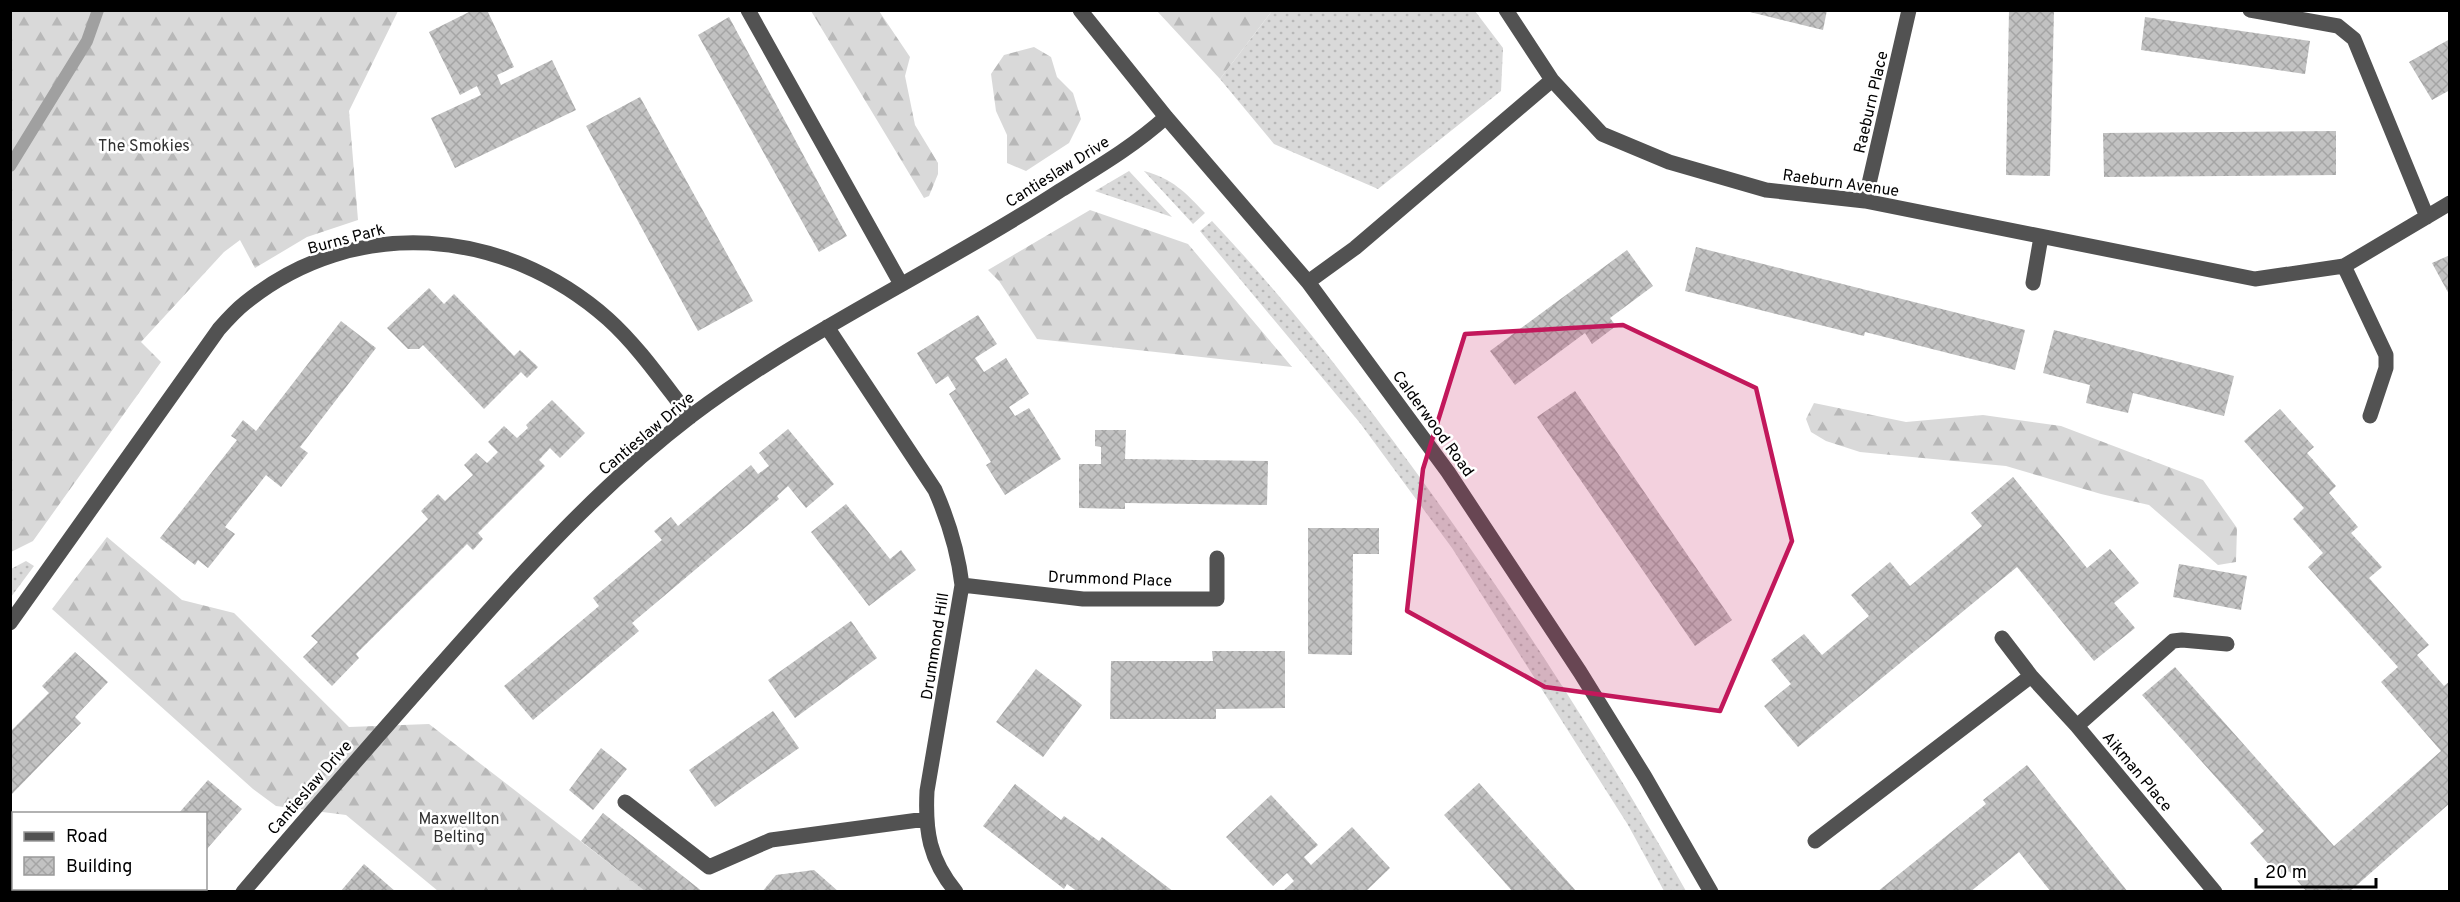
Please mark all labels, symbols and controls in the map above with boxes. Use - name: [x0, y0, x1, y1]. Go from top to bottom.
- street label: Raeburn Place: [1850, 49, 1893, 156]
- street label: Cantieslaw Drive: [1002, 133, 1114, 213]
- park label: The Smokies: [98, 137, 190, 157]
- street label: Raeburn Avenue: [1781, 166, 1900, 202]
- street label: Burns Park: [306, 220, 387, 260]
- street label: Calderwood Road: [1387, 367, 1478, 481]
- street label: Cantieslaw Drive: [595, 389, 699, 480]
- street label: Drummond Place: [1048, 568, 1172, 592]
- street label: Drummond Hill: [918, 591, 954, 701]
- street label: Aikman Place: [2097, 728, 2176, 816]
- street label: Cantieslaw Drive: [264, 737, 357, 840]
- park label: Maxwellton Belting: [418, 810, 500, 848]
- legend: [12, 812, 207, 890]
- text: Road: [66, 826, 108, 849]
- scale bar: [2256, 851, 2376, 889]
- text: Building: [66, 856, 132, 879]
- text: 20 m: [2265, 862, 2307, 885]

